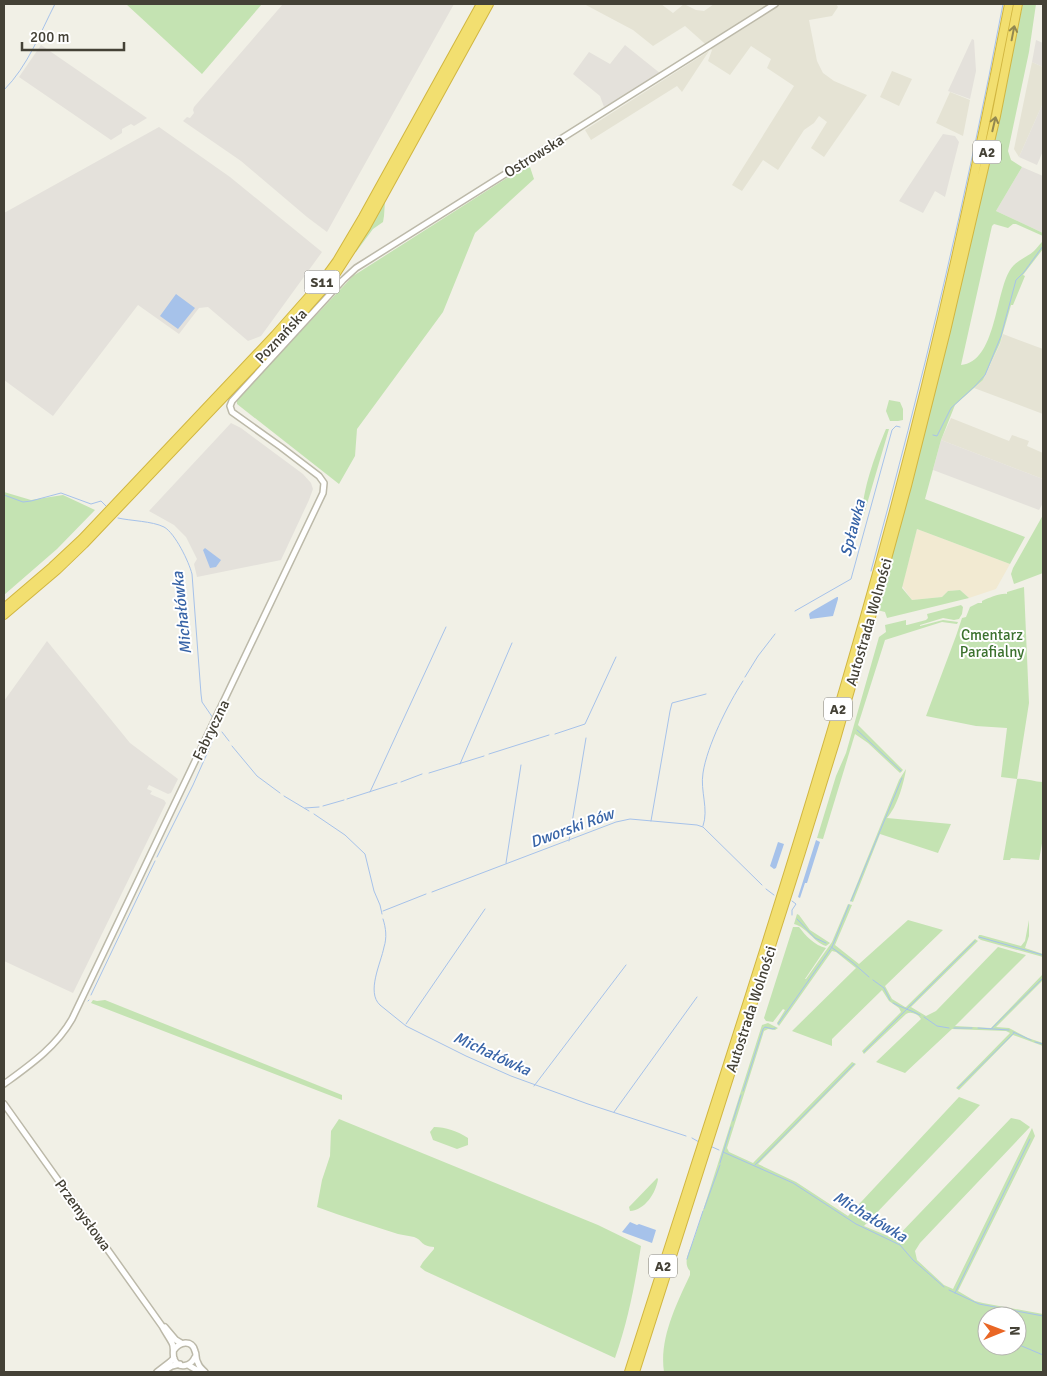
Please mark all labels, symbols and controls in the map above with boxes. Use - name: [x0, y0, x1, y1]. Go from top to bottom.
- scale bar: [22, 20, 125, 52]
- one-way arrow: [1008, 26, 1018, 42]
- text: 200 m: [30, 28, 70, 46]
- one-way arrow: [990, 117, 999, 133]
- street label: Ostrowska: [501, 131, 567, 181]
- road number: A2: [973, 140, 1001, 163]
- road number: S11: [304, 270, 340, 294]
- street label: Poznańska: [251, 305, 311, 367]
- water label: Spławka: [836, 496, 870, 559]
- street label: Autostrada Wolności: [842, 556, 896, 688]
- water label: Michałówka: [168, 570, 196, 655]
- park label: Cmentarz Parafialny: [960, 626, 1024, 661]
- street label: Fabryczna: [189, 697, 233, 763]
- road number: A2: [824, 698, 852, 721]
- water label: Dworski Rów: [527, 803, 619, 852]
- street label: Autostrada Wolności: [722, 943, 780, 1075]
- water label: Michałówka: [450, 1027, 535, 1081]
- street label: Przemysłowa: [51, 1176, 115, 1254]
- water label: Michałówka: [829, 1187, 911, 1247]
- road number: A2: [649, 1254, 677, 1278]
- north arrow: [977, 1306, 1027, 1356]
- text: N: [1006, 1326, 1023, 1336]

